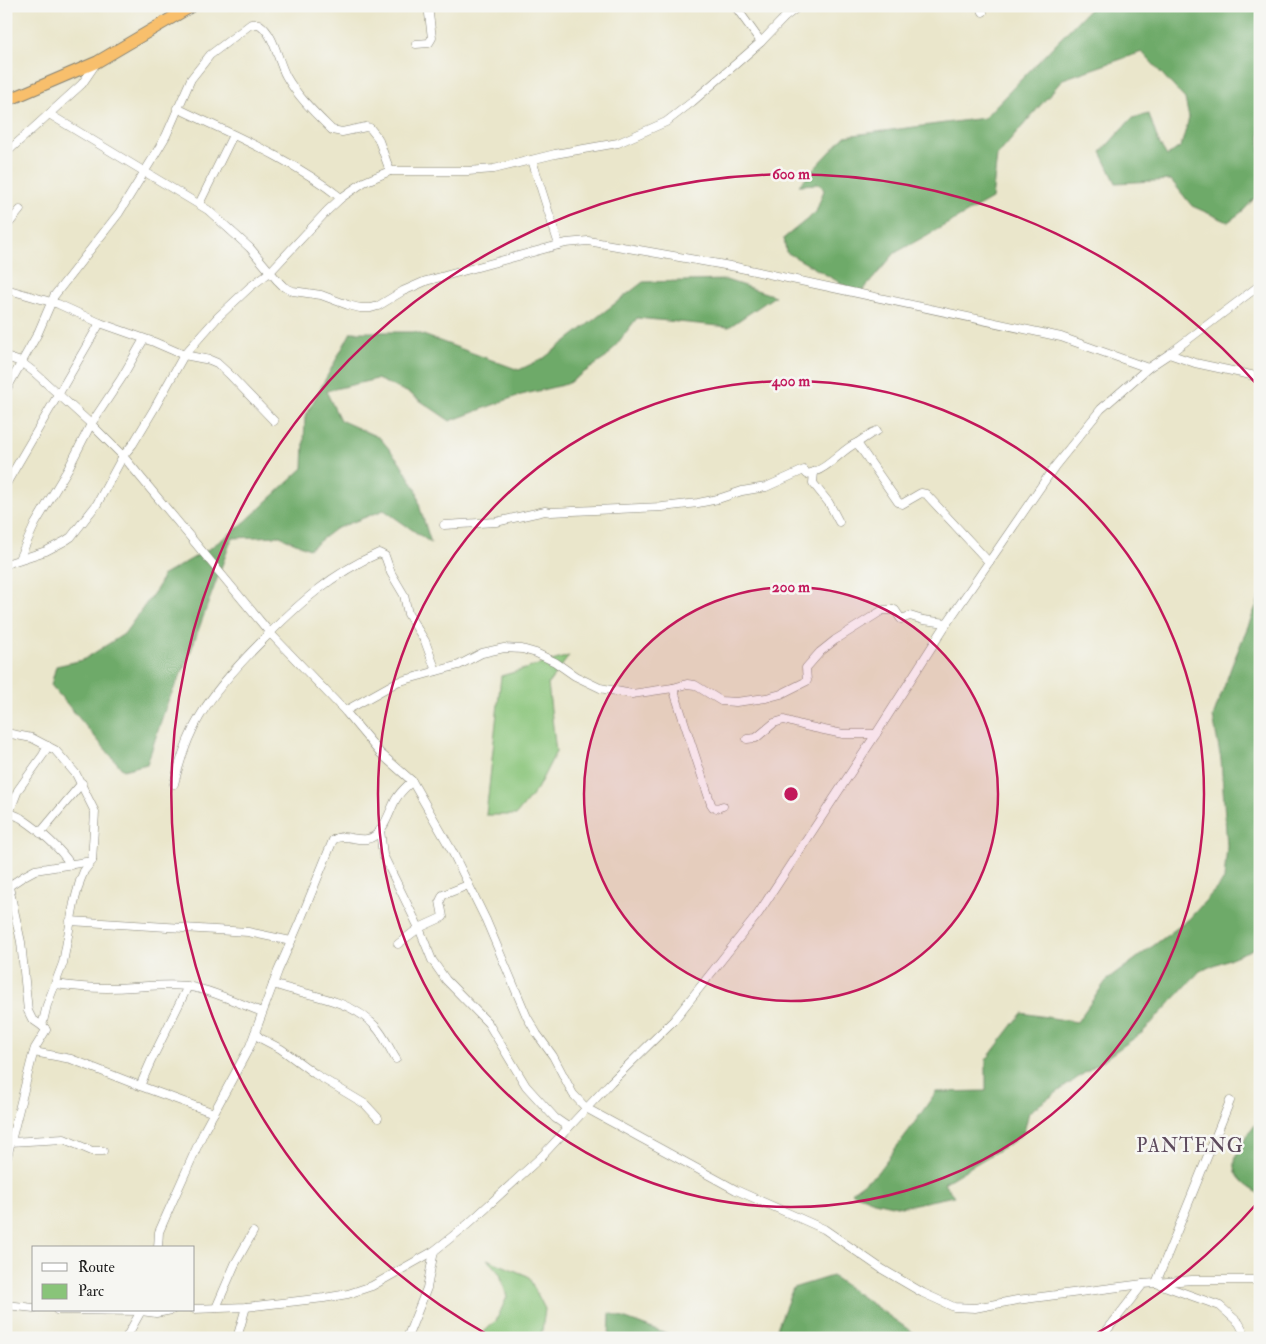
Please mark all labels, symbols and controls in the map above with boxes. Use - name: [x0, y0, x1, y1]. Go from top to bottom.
- text: 600 m: [772, 165, 810, 184]
- text: 400 m: [771, 372, 810, 391]
- text: 200 m: [772, 578, 810, 597]
- centre of rings: [782, 785, 800, 803]
- district label: PANTENG: [1136, 1134, 1244, 1158]
- legend: [32, 1246, 195, 1312]
- text: Route: [78, 1258, 115, 1277]
- text: Parc: [78, 1282, 104, 1301]

